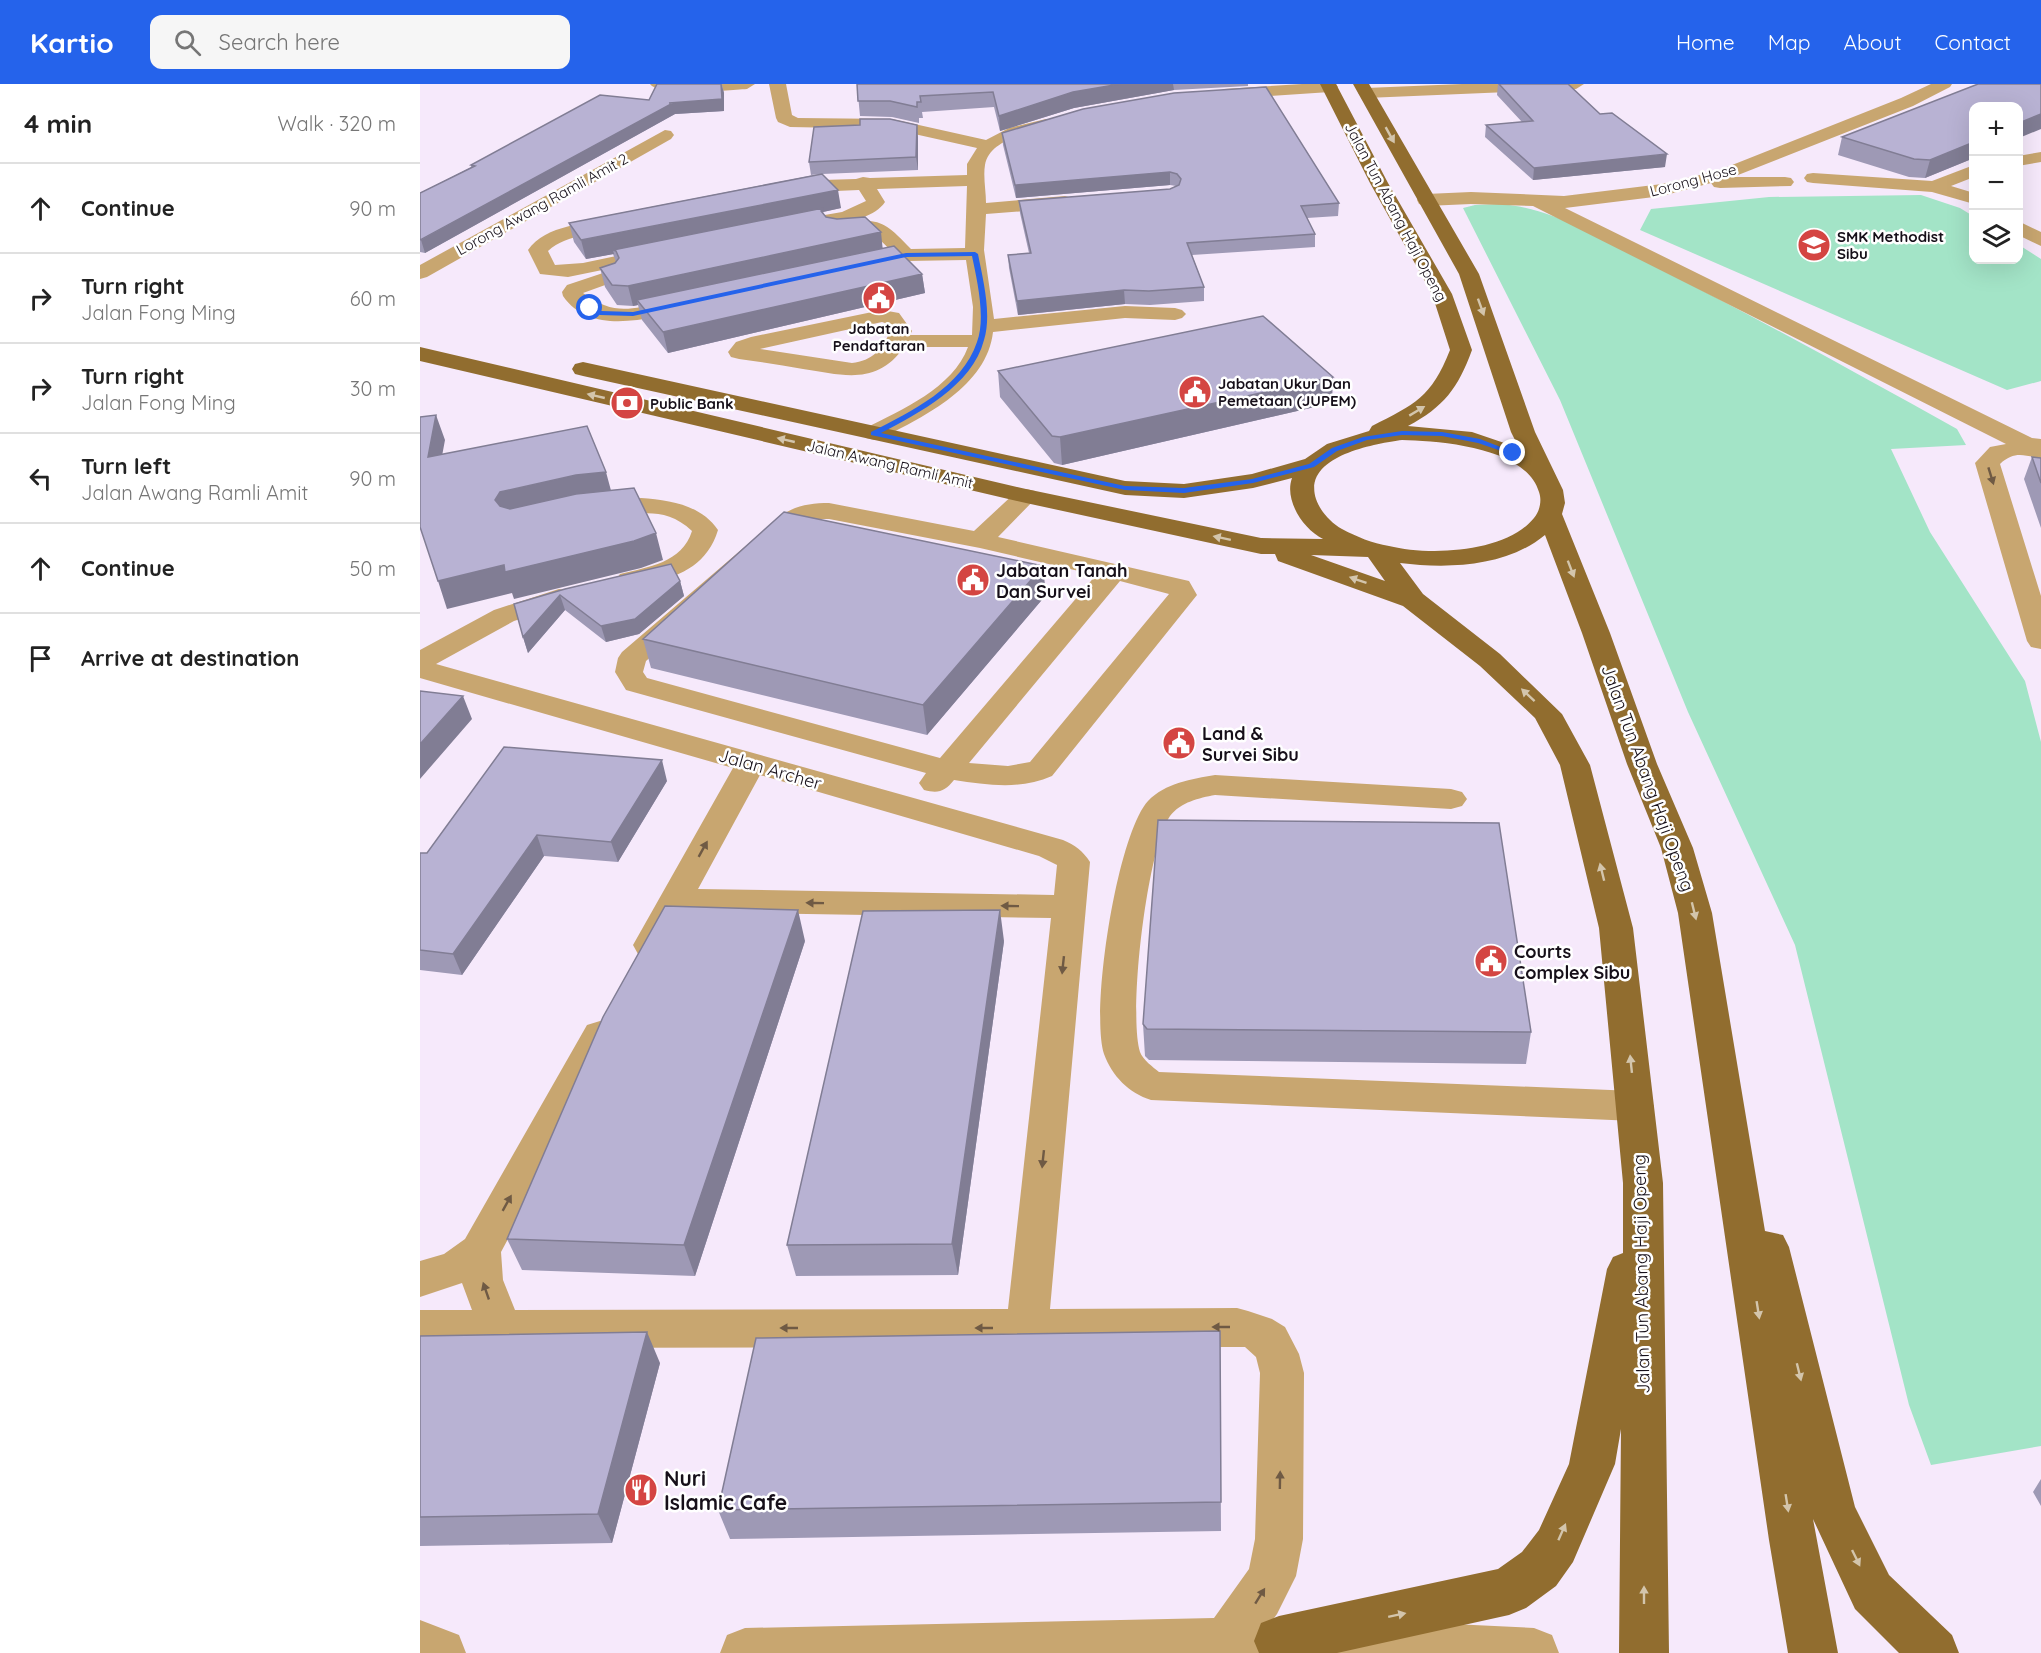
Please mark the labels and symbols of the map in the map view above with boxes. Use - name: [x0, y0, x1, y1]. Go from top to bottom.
- street label: Jalan Tun Abang Haji Openg: [1341, 119, 1451, 305]
- one-way arrow: [1385, 127, 1395, 144]
- street label: Lorong Awang Ramli Amit 2: [453, 149, 631, 259]
- street label: Lorong Hose: [1648, 159, 1738, 201]
- school or university icon: SMK Methodist Sibu: [1796, 227, 1832, 263]
- place label: SMK Methodist Sibu: [1837, 227, 1944, 263]
- public building icon: Jabatan Pendaftaran: [861, 280, 897, 316]
- route start: [576, 294, 602, 320]
- one-way arrow: [1477, 298, 1487, 316]
- place label: Jabatan Pendaftaran: [833, 319, 925, 355]
- public building icon: Jabatan Ukur Dan Pemetaan (JUPEM): [1177, 374, 1213, 410]
- place label: Jabatan Ukur Dan Pemetaan (JUPEM): [1218, 374, 1356, 410]
- bank icon: Public Bank: [609, 385, 645, 421]
- one-way arrow: [587, 390, 605, 400]
- place label: Public Bank: [650, 394, 734, 413]
- one-way arrow: [1409, 406, 1425, 417]
- one-way arrow: [777, 434, 795, 444]
- street label: Jalan Awang Ramli Amit: [805, 436, 975, 492]
- route end: [1499, 439, 1525, 465]
- one-way arrow: [1987, 467, 1996, 485]
- one-way arrow: [1213, 532, 1231, 542]
- place label: Jabatan Tanah Dan Survei: [996, 559, 1128, 603]
- one-way arrow: [1566, 561, 1576, 579]
- public building icon: Jabatan Tanah Dan Survei: [955, 562, 991, 598]
- one-way arrow: [1349, 575, 1367, 585]
- street label: Jalan Tun Abang Haji Openg: [1596, 661, 1700, 895]
- one-way arrow: [1521, 689, 1535, 703]
- place label: Land & Survei Sibu: [1202, 722, 1299, 766]
- public building icon: Land & Survei Sibu: [1161, 725, 1197, 761]
- street label: Jalan Archer: [716, 743, 824, 795]
- one-way arrow: [698, 840, 708, 857]
- one-way arrow: [1596, 862, 1606, 881]
- one-way arrow: [806, 898, 825, 907]
- one-way arrow: [1001, 901, 1020, 911]
- one-way arrow: [1690, 901, 1700, 920]
- place label: Courts Complex Sibu: [1514, 940, 1630, 984]
- public building icon: Courts Complex Sibu: [1473, 943, 1509, 979]
- one-way arrow: [1058, 956, 1068, 975]
- one-way arrow: [1626, 1055, 1636, 1074]
- one-way arrow: [1039, 1150, 1048, 1169]
- street label: Jalan Tun Abang Haji Openg: [1627, 1154, 1655, 1394]
- one-way arrow: [502, 1195, 512, 1212]
- one-way arrow: [481, 1282, 491, 1300]
- one-way arrow: [1754, 1301, 1763, 1320]
- one-way arrow: [1212, 1322, 1231, 1332]
- one-way arrow: [780, 1323, 799, 1333]
- one-way arrow: [975, 1323, 994, 1333]
- one-way arrow: [1794, 1363, 1804, 1381]
- place label: Nuri Islamic Cafe: [664, 1465, 787, 1515]
- one-way arrow: [1276, 1471, 1285, 1490]
- restaurant icon: Nuri Islamic Cafe: [623, 1472, 659, 1508]
- one-way arrow: [1783, 1494, 1792, 1513]
- one-way arrow: [1557, 1523, 1567, 1541]
- one-way arrow: [1851, 1549, 1860, 1566]
- one-way arrow: [1639, 1585, 1649, 1604]
- one-way arrow: [1255, 1587, 1266, 1604]
- one-way arrow: [1388, 1610, 1406, 1620]

